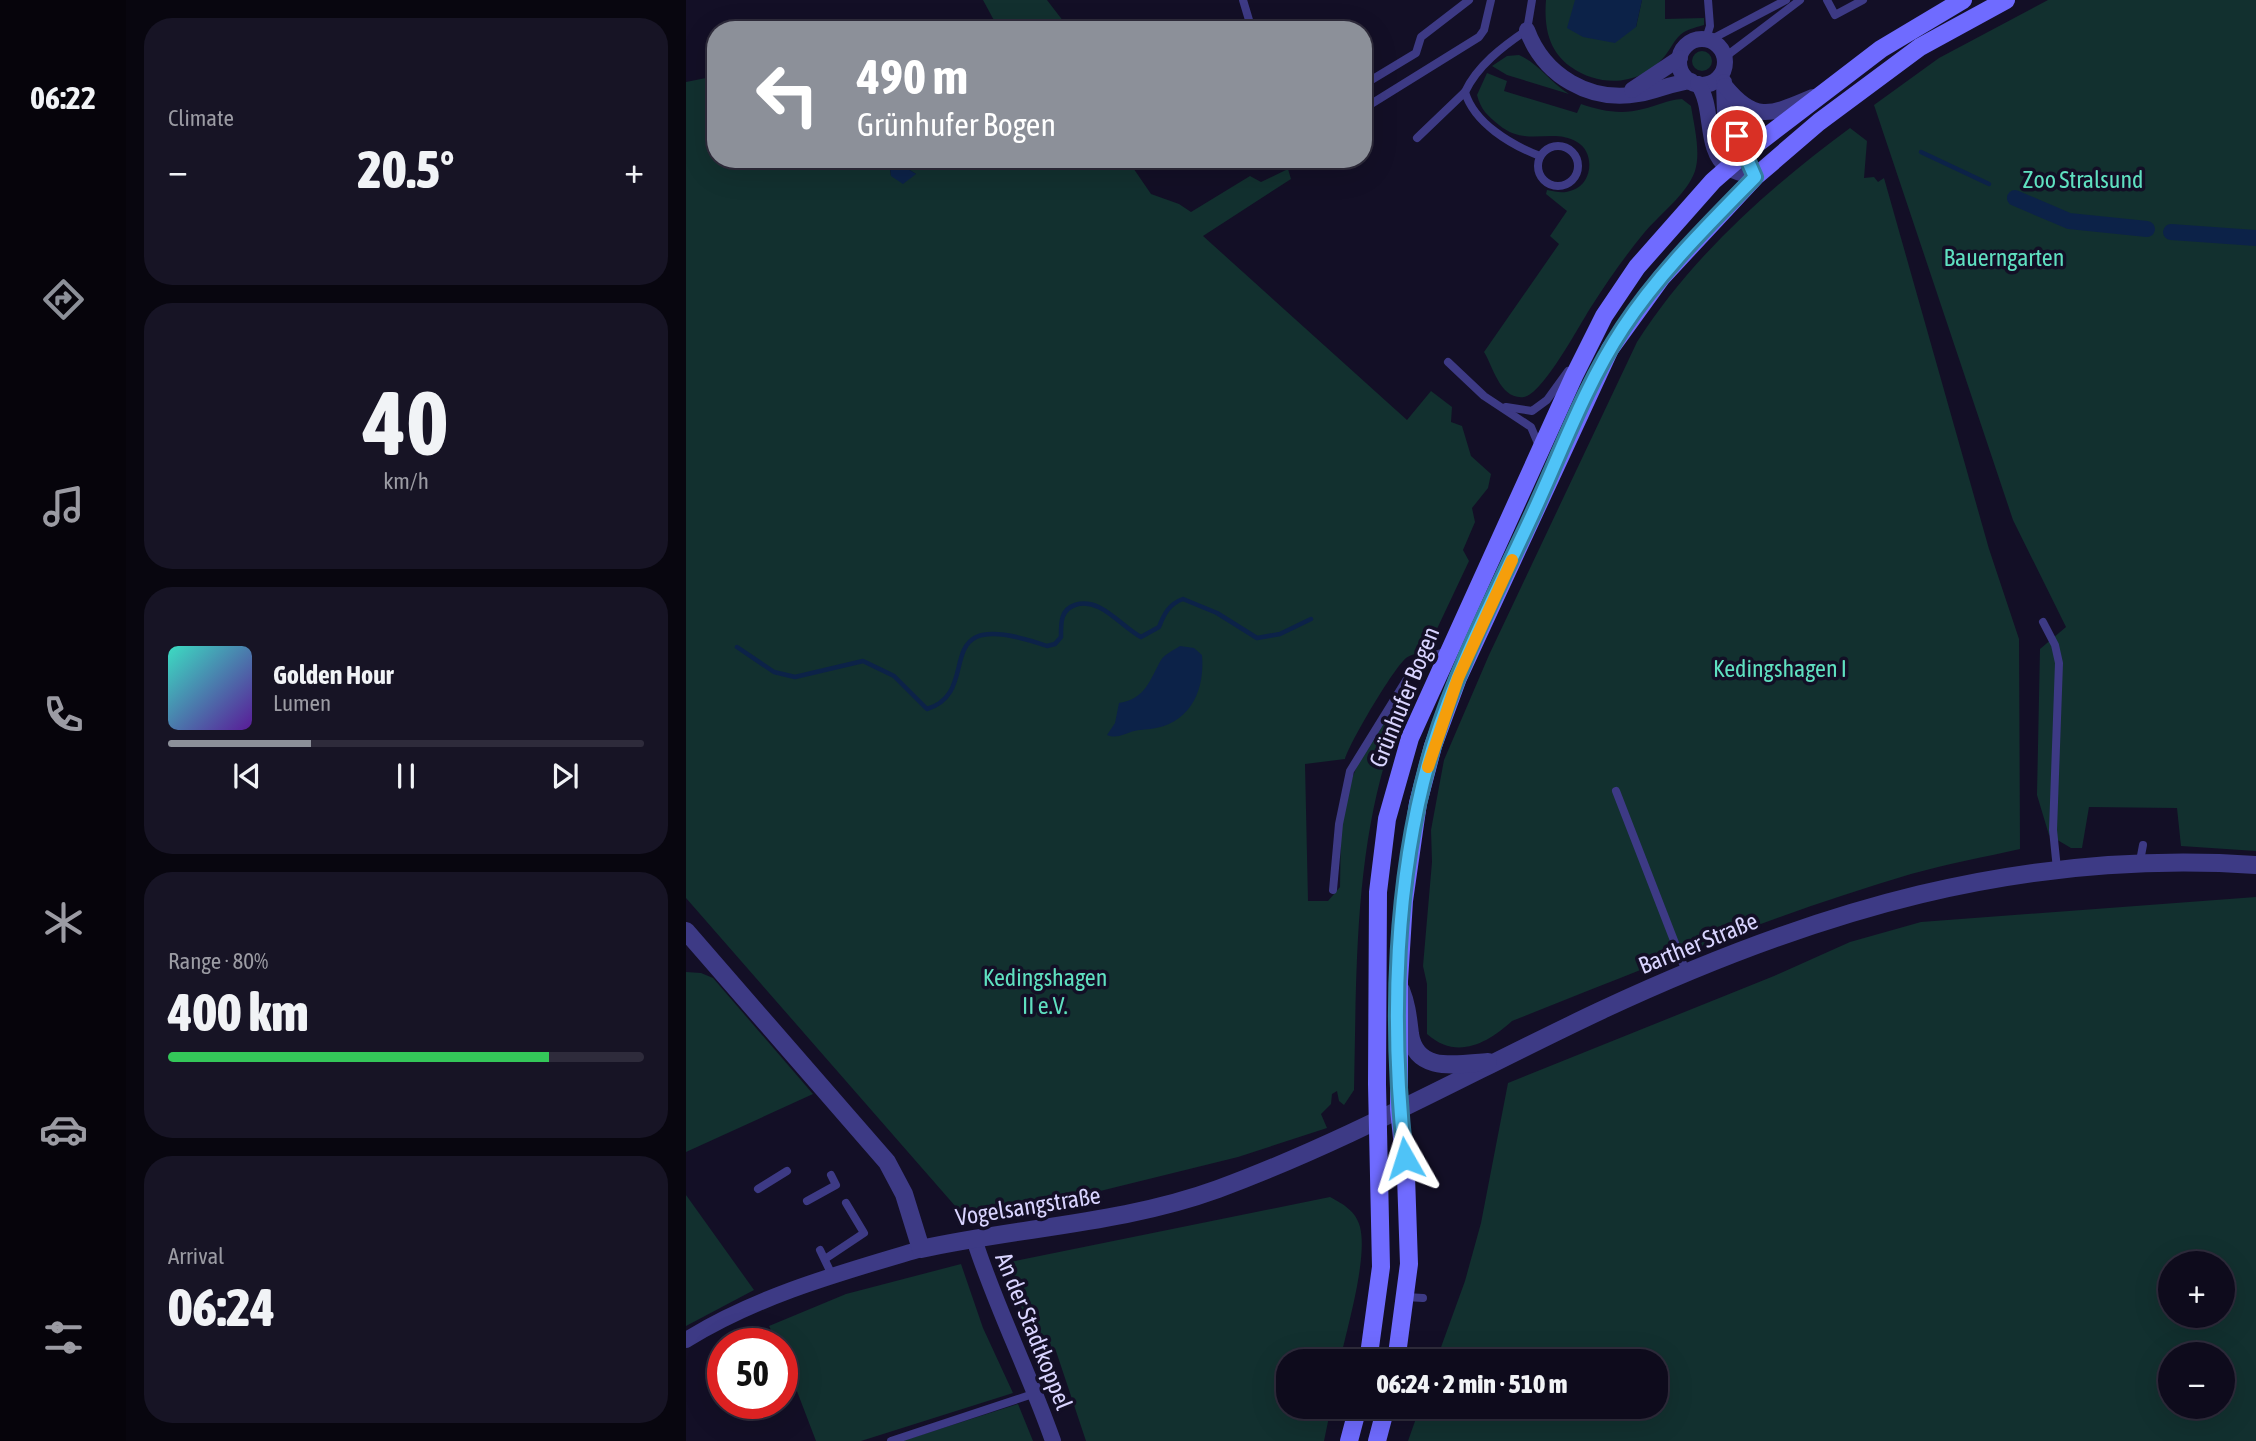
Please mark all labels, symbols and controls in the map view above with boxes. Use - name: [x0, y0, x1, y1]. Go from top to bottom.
- text: 490 m: [857, 48, 968, 104]
- icon: left: [742, 49, 833, 140]
- text: 06:22: [30, 79, 96, 116]
- text: Climate: [168, 105, 234, 131]
- text: Grünhufer Bogen: [857, 106, 1056, 143]
- pin: [1707, 106, 1767, 166]
- icon: arrive: [1718, 117, 1756, 155]
- text: 20.5°: [358, 139, 454, 199]
- text: −: [168, 148, 188, 191]
- text: +: [624, 148, 644, 191]
- park label: Zoo Stralsund: [2023, 166, 2143, 193]
- park label: Bauerngarten: [1944, 244, 2064, 271]
- icon: directions: [39, 275, 88, 324]
- text: 40: [363, 370, 449, 474]
- text: km/h: [383, 468, 429, 494]
- icon: music: [39, 482, 88, 531]
- street label: Grünhufer Bogen: [1364, 623, 1444, 771]
- park label: Kedingshagen I: [1713, 655, 1847, 682]
- text: Golden Hour: [273, 660, 393, 690]
- icon: phone: [39, 690, 88, 739]
- text: Lumen: [273, 690, 331, 716]
- icon: previous: [228, 757, 266, 795]
- icon: pause: [387, 757, 425, 795]
- icon: next: [546, 757, 584, 795]
- icon: climate: [39, 898, 88, 947]
- street label: Barther Straße: [1634, 907, 1762, 979]
- text: Range · 80%: [168, 948, 268, 974]
- park label: Kedingshagen II e.V.: [983, 964, 1107, 1019]
- text: 400 km: [168, 982, 309, 1042]
- icon: car: [39, 1105, 88, 1154]
- position arrow: [1368, 1121, 1442, 1195]
- street label: Vogelsangstraße: [954, 1181, 1102, 1231]
- text: Arrival: [168, 1243, 224, 1269]
- street label: An der Stadtkoppel: [990, 1248, 1078, 1414]
- map controls: [2158, 1251, 2235, 1419]
- button: +: [2158, 1251, 2235, 1328]
- text: 06:24: [168, 1277, 275, 1337]
- icon: filters: [39, 1313, 88, 1362]
- speed limit sign: 50: [707, 1328, 798, 1419]
- button: −: [2158, 1342, 2235, 1419]
- text: 06:24 · 2 min · 510 m: [1377, 1369, 1567, 1399]

